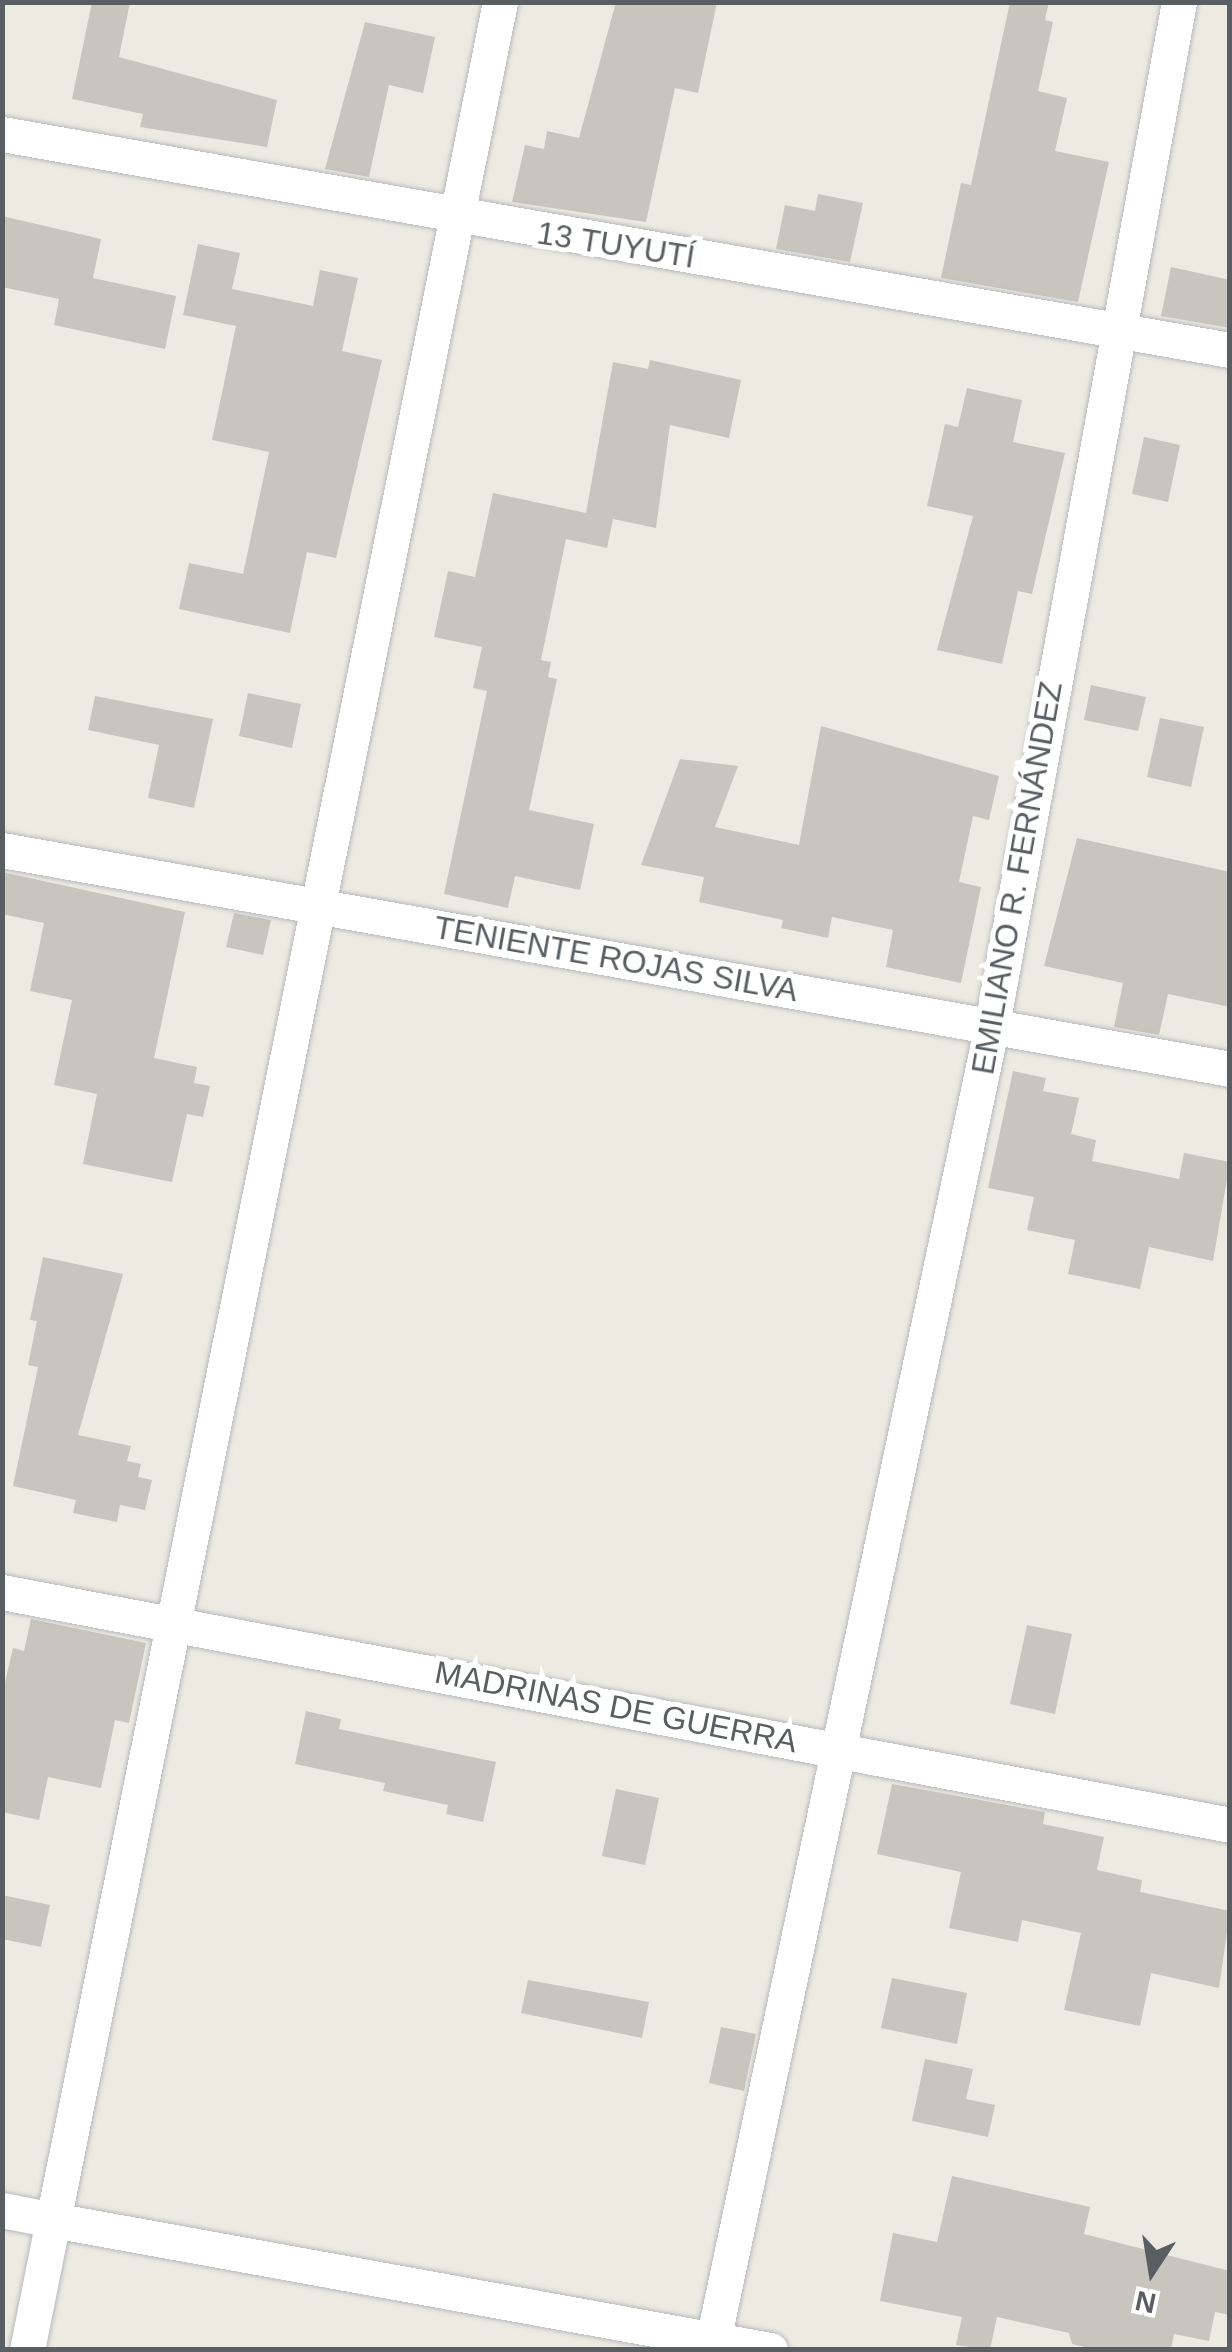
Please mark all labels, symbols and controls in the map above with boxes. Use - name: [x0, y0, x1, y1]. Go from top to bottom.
- street label: 13 TUYUTÍ: [534, 214, 698, 276]
- street label: EMILIANO R. FERNÁNDEZ: [964, 679, 1070, 1077]
- street label: TENIENTE ROJAS SILVA: [431, 908, 801, 1010]
- street label: MADRINAS DE GUERRA: [432, 1653, 800, 1761]
- north arrow: [1102, 2222, 1202, 2322]
- text: N: [1133, 2285, 1159, 2319]

